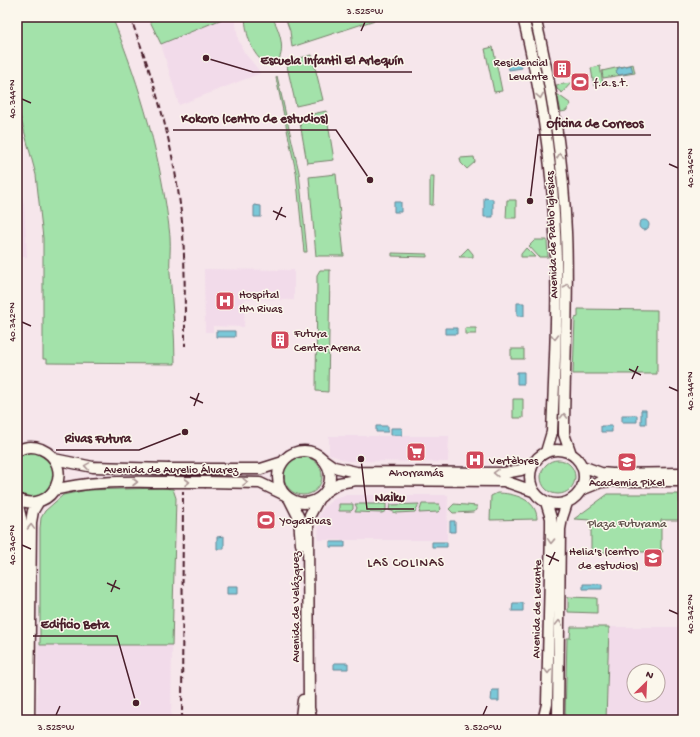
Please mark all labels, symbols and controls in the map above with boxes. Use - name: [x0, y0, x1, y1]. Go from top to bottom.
- text: 3.525°W: [346, 6, 384, 18]
- callout: Escuela Infantil El Arlequín: [253, 47, 412, 72]
- text: Escuela Infantil El Arlequín: [261, 53, 404, 69]
- place label: Residencial Levante: [494, 57, 549, 85]
- building icon: Residencial Levante: [551, 58, 573, 80]
- sports icon: f.a.s.t.: [569, 71, 591, 93]
- place label: f.a.s.t.: [593, 77, 629, 91]
- text: 40.344°N: [7, 79, 19, 119]
- one-way arrow: [535, 93, 544, 99]
- callout: Kokoro (centro de estudios): [173, 105, 336, 130]
- callout: Oficina de Correos: [538, 110, 651, 135]
- text: Kokoro (centro de estudios): [180, 112, 329, 127]
- text: Oficina de Correos: [547, 116, 645, 132]
- text: 40.346°N: [685, 148, 697, 188]
- one-way arrow: [556, 153, 565, 159]
- street label: Avenida de Pablo Iglesias: [544, 170, 562, 299]
- one-way arrow: [563, 283, 571, 289]
- place label: Hospital HM Rivas: [239, 289, 283, 317]
- hospital icon: Hospital HM Rivas: [214, 290, 236, 312]
- text: 40.342°N: [7, 302, 19, 342]
- place label: Futura Center Arena: [293, 328, 361, 356]
- building icon: Futura Center Arena: [269, 329, 291, 351]
- one-way arrow: [551, 334, 559, 340]
- text: 40.344°N: [685, 371, 697, 411]
- one-way arrow: [560, 413, 568, 419]
- callout: Rivas Futura: [56, 425, 139, 450]
- text: Rivas Futura: [64, 432, 132, 447]
- supermarket icon: Ahorramás: [405, 441, 427, 463]
- hospital icon: Vertèbres: [464, 449, 486, 471]
- school or university icon: Academia Pixel: [616, 451, 638, 473]
- place label: Vertèbres: [488, 455, 539, 469]
- one-way arrow: [84, 462, 90, 471]
- street label: Avenida de Aurelio Álvarez: [104, 464, 239, 478]
- place label: Ahorramás: [389, 467, 444, 481]
- one-way arrow: [493, 469, 499, 477]
- one-way arrow: [242, 477, 248, 486]
- place label: Academia Pixel: [589, 477, 665, 491]
- one-way arrow: [132, 478, 138, 486]
- one-way arrow: [184, 478, 190, 486]
- callout: Naiku: [367, 484, 414, 509]
- text: Naiku: [375, 491, 406, 506]
- sports icon: YogaRivas: [255, 509, 277, 531]
- place label: YogaRivas: [279, 515, 331, 529]
- park label: Plaza Futurama: [586, 518, 667, 532]
- text: 40.340°N: [7, 524, 19, 565]
- one-way arrow: [26, 524, 35, 530]
- one-way arrow: [547, 538, 555, 544]
- place label: Helia's (centro de estudios): [569, 546, 639, 574]
- school or university icon: Helia's (centro de estudios): [642, 547, 664, 569]
- street label: Avenida de Velázquez: [290, 551, 304, 663]
- district label: LAS COLINAS: [367, 556, 445, 571]
- street label: Avenida de Levante: [530, 559, 546, 659]
- text: 40.342°N: [685, 594, 697, 634]
- callout: Edificio Beta: [33, 611, 117, 636]
- text: Edificio Beta: [41, 617, 110, 633]
- one-way arrow: [554, 620, 563, 626]
- north arrow: [626, 663, 666, 703]
- one-way arrow: [544, 668, 552, 674]
- text: N: [644, 669, 655, 683]
- text: 3.525°W: [37, 722, 75, 734]
- text: 3.520°W: [463, 722, 502, 734]

